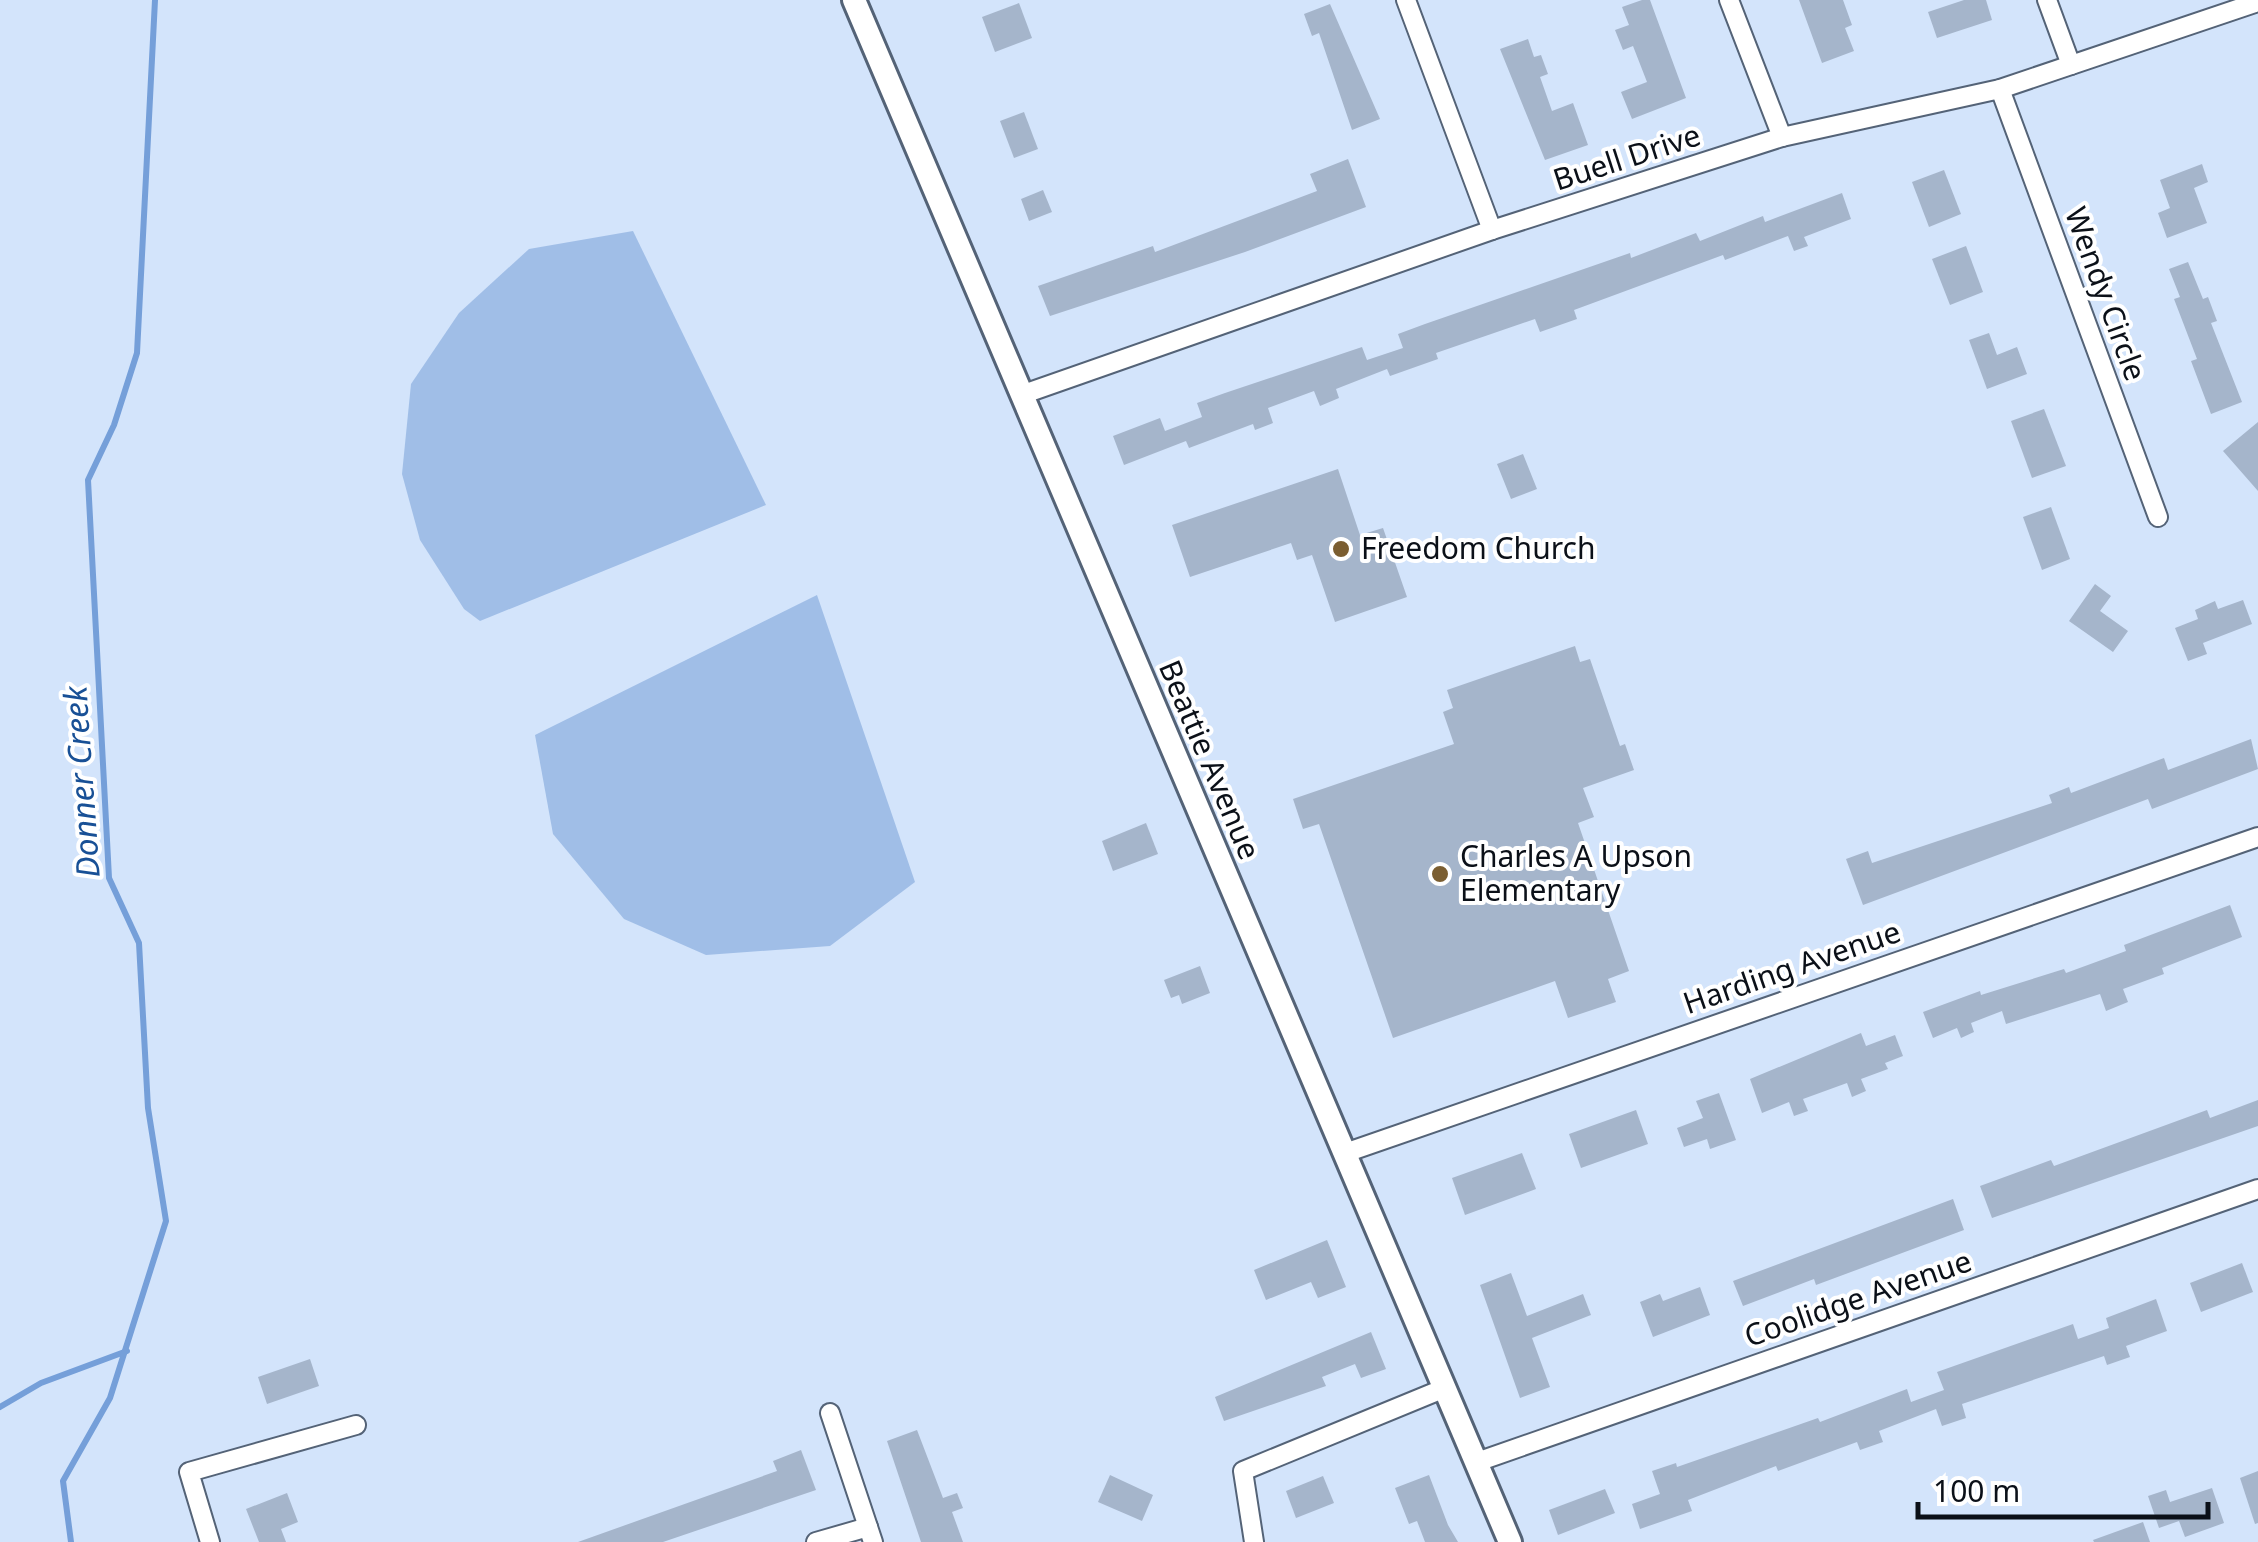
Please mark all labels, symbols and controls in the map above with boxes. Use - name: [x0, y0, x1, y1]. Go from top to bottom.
- street label: Buell Drive: [1548, 114, 1705, 200]
- street label: Wendy Circle: [2056, 201, 2157, 386]
- place label: Freedom Church: [1361, 527, 1595, 568]
- marker: Freedom Church: [1330, 538, 1352, 560]
- street label: Beattie Avenue: [1150, 654, 1271, 865]
- water label: Donner Creek: [52, 684, 109, 879]
- place label: Charles A Upson Elementary: [1460, 835, 1692, 910]
- marker: Charles A Upson Elementary: [1429, 863, 1451, 885]
- street label: Harding Avenue: [1677, 910, 1906, 1023]
- street label: Coolidge Avenue: [1738, 1240, 1977, 1356]
- scale bar: [1918, 1457, 2208, 1519]
- text: 100 m: [1933, 1470, 2020, 1511]

